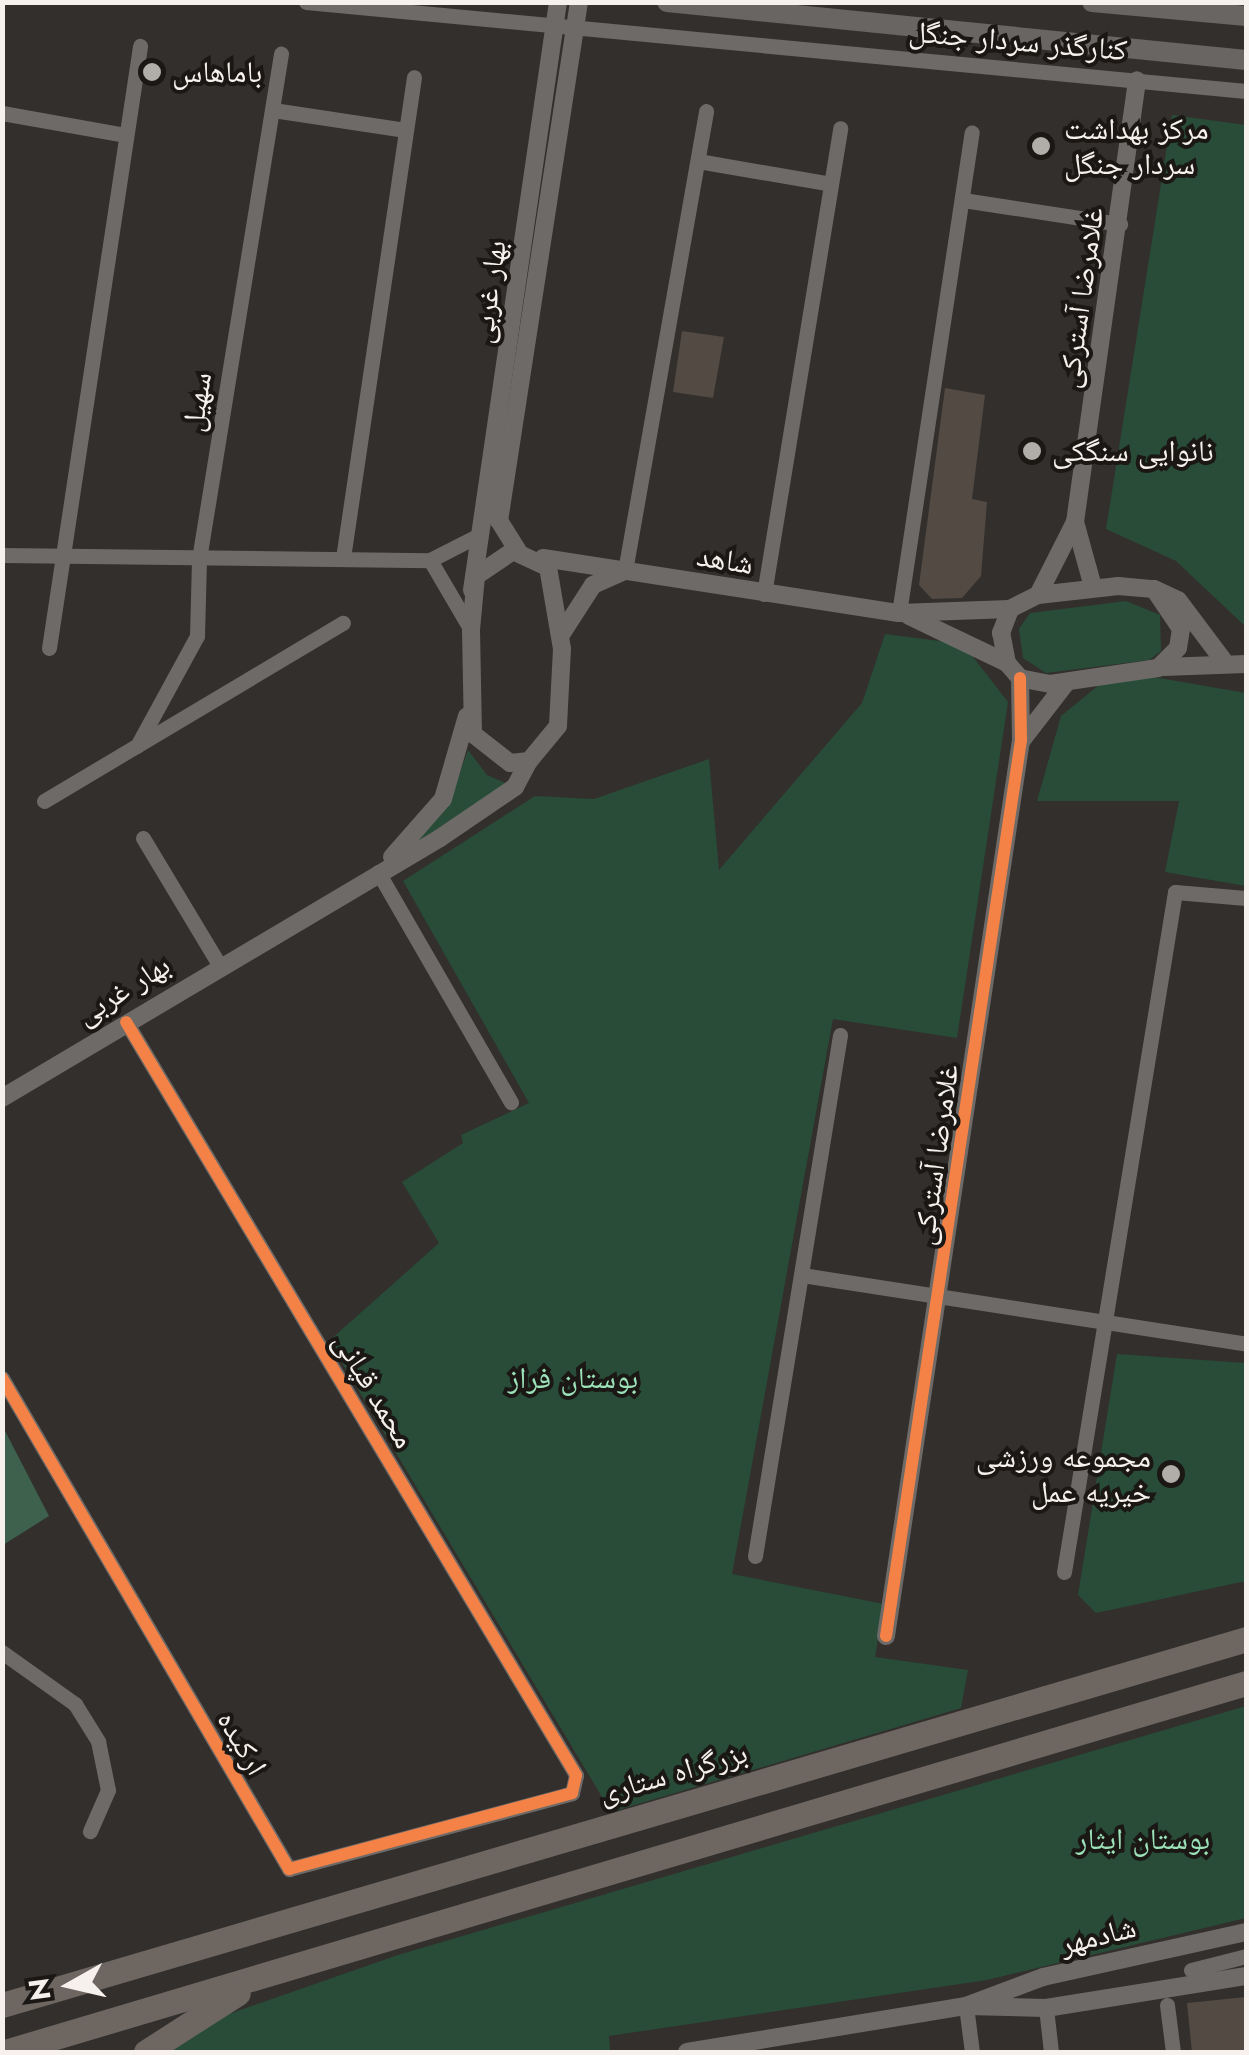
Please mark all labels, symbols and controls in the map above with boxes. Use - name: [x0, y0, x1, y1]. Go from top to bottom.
- street label: کنارگذر سردار جنگل: [907, 14, 1129, 68]
- place label: باماهاس: [172, 54, 262, 90]
- marker: باماهاس: [141, 61, 163, 83]
- place label: مرکز بهداشت سردار جنگل: [1064, 111, 1209, 182]
- marker: مرکز بهداشت سردار جنگل: [1028, 133, 1054, 159]
- street label: غلامرضا آسترکی: [1050, 205, 1112, 391]
- street label: بهار غربی: [464, 238, 514, 346]
- street label: سهیل: [175, 370, 219, 434]
- place label: نانوایی سنگکی: [1052, 433, 1214, 469]
- marker: نانوایی سنگکی: [1021, 440, 1043, 462]
- street label: شاهد: [694, 538, 756, 582]
- street label: بهار غربی: [69, 947, 177, 1033]
- street label: غلامرضا آسترکی: [905, 1062, 967, 1248]
- street label: محمد قپانی: [325, 1325, 423, 1455]
- park label: بوستان فراز: [508, 1360, 638, 1396]
- place label: مجموعه ورزشی خیریه عمل: [976, 1439, 1151, 1510]
- marker: مجموعه ورزشی خیریه عمل: [1160, 1463, 1182, 1485]
- street label: ارکیده: [209, 1704, 275, 1782]
- street label: بزرگراه ستاری: [594, 1735, 752, 1811]
- park label: بوستان ایثار: [1076, 1821, 1210, 1857]
- street label: شادمهر: [1056, 1909, 1140, 1963]
- north arrow: [20, 1935, 120, 2035]
- text: N: [18, 1975, 62, 2003]

